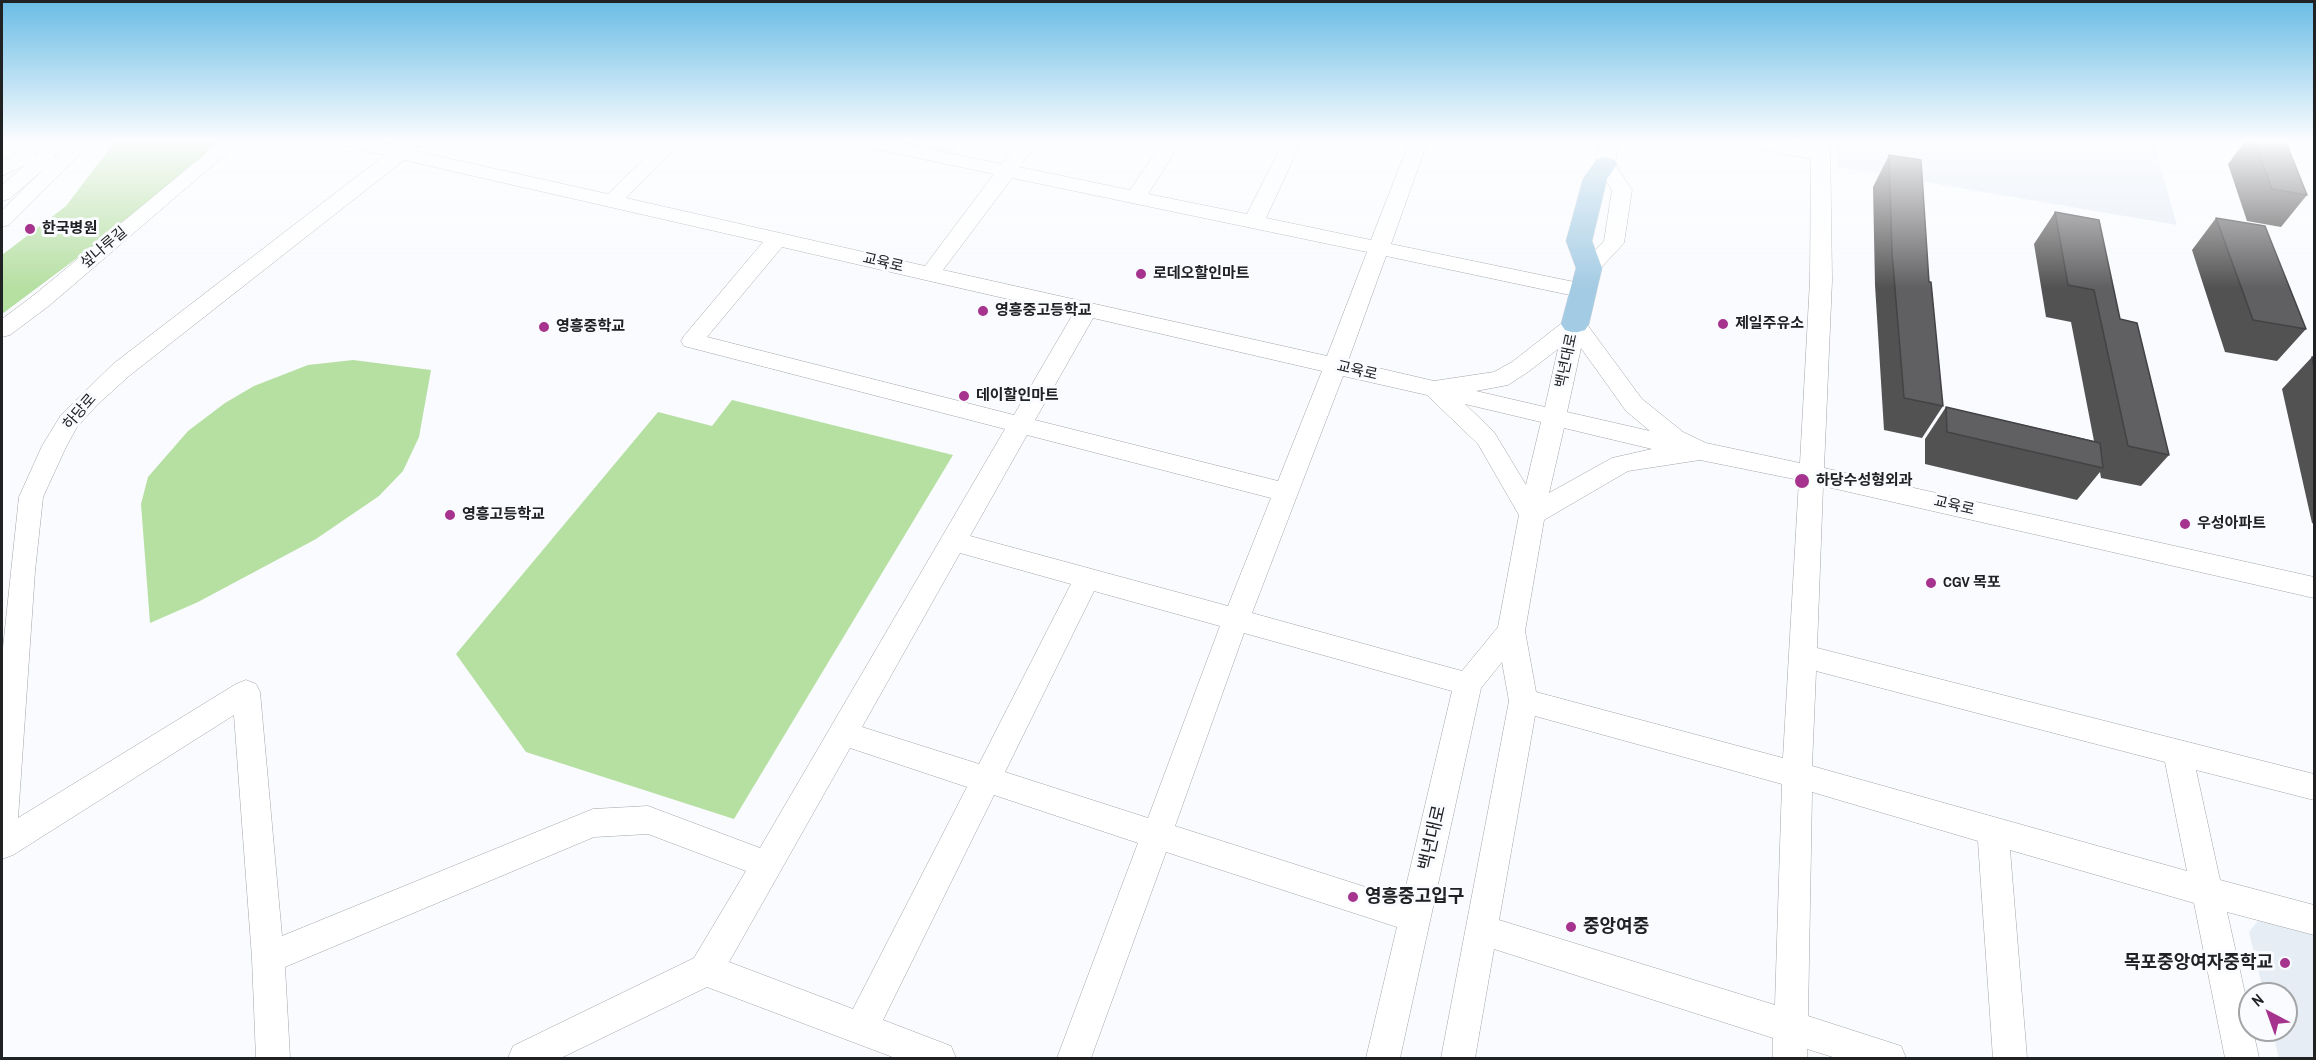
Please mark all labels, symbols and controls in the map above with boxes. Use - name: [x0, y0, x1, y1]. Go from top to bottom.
- place label: 한국병원: [42, 220, 97, 238]
- marker: 한국병원: [23, 222, 37, 236]
- street label: 섶나루길: [77, 223, 131, 273]
- street label: 교육로: [861, 250, 905, 276]
- place label: 로데오할인마트: [1153, 265, 1250, 283]
- marker: 로데오할인마트: [1134, 267, 1148, 281]
- place label: 영흥중고등학교: [995, 302, 1092, 320]
- marker: 영흥중고등학교: [976, 304, 990, 318]
- place label: 제일주유소: [1735, 315, 1804, 333]
- marker: 제일주유소: [1716, 317, 1730, 331]
- place label: 영흥중학교: [556, 318, 625, 336]
- marker: 영흥중학교: [537, 320, 551, 334]
- street label: 백년대로: [1552, 332, 1582, 390]
- street label: 교육로: [1335, 358, 1379, 384]
- place label: 데이할인마트: [976, 387, 1059, 405]
- marker: 데이할인마트: [957, 389, 971, 403]
- street label: 하당로: [60, 390, 100, 434]
- marker: 하당수성형외과: [1793, 472, 1811, 490]
- place label: 하당수성형외과: [1816, 472, 1913, 490]
- street label: 교육로: [1932, 493, 1976, 519]
- place label: 영흥고등학교: [462, 506, 545, 524]
- marker: 영흥고등학교: [443, 508, 457, 522]
- place label: 우성아파트: [2197, 515, 2266, 533]
- marker: 우성아파트: [2178, 517, 2192, 531]
- place label: CGV 목포: [1943, 574, 2001, 592]
- marker: CGV 목포: [1924, 576, 1938, 590]
- street label: 백년대로: [1415, 803, 1451, 873]
- place label: 영흥중고입구: [1365, 886, 1464, 908]
- marker: 영흥중고입구: [1346, 890, 1360, 904]
- place label: 중앙여중: [1583, 916, 1649, 938]
- marker: 중앙여중: [1564, 920, 1578, 934]
- place label: 목포중앙여자중학교: [2124, 952, 2273, 974]
- marker: 목포중앙여자중학교: [2278, 956, 2292, 970]
- north arrow: [2238, 982, 2298, 1042]
- text: N: [2247, 989, 2268, 1011]

